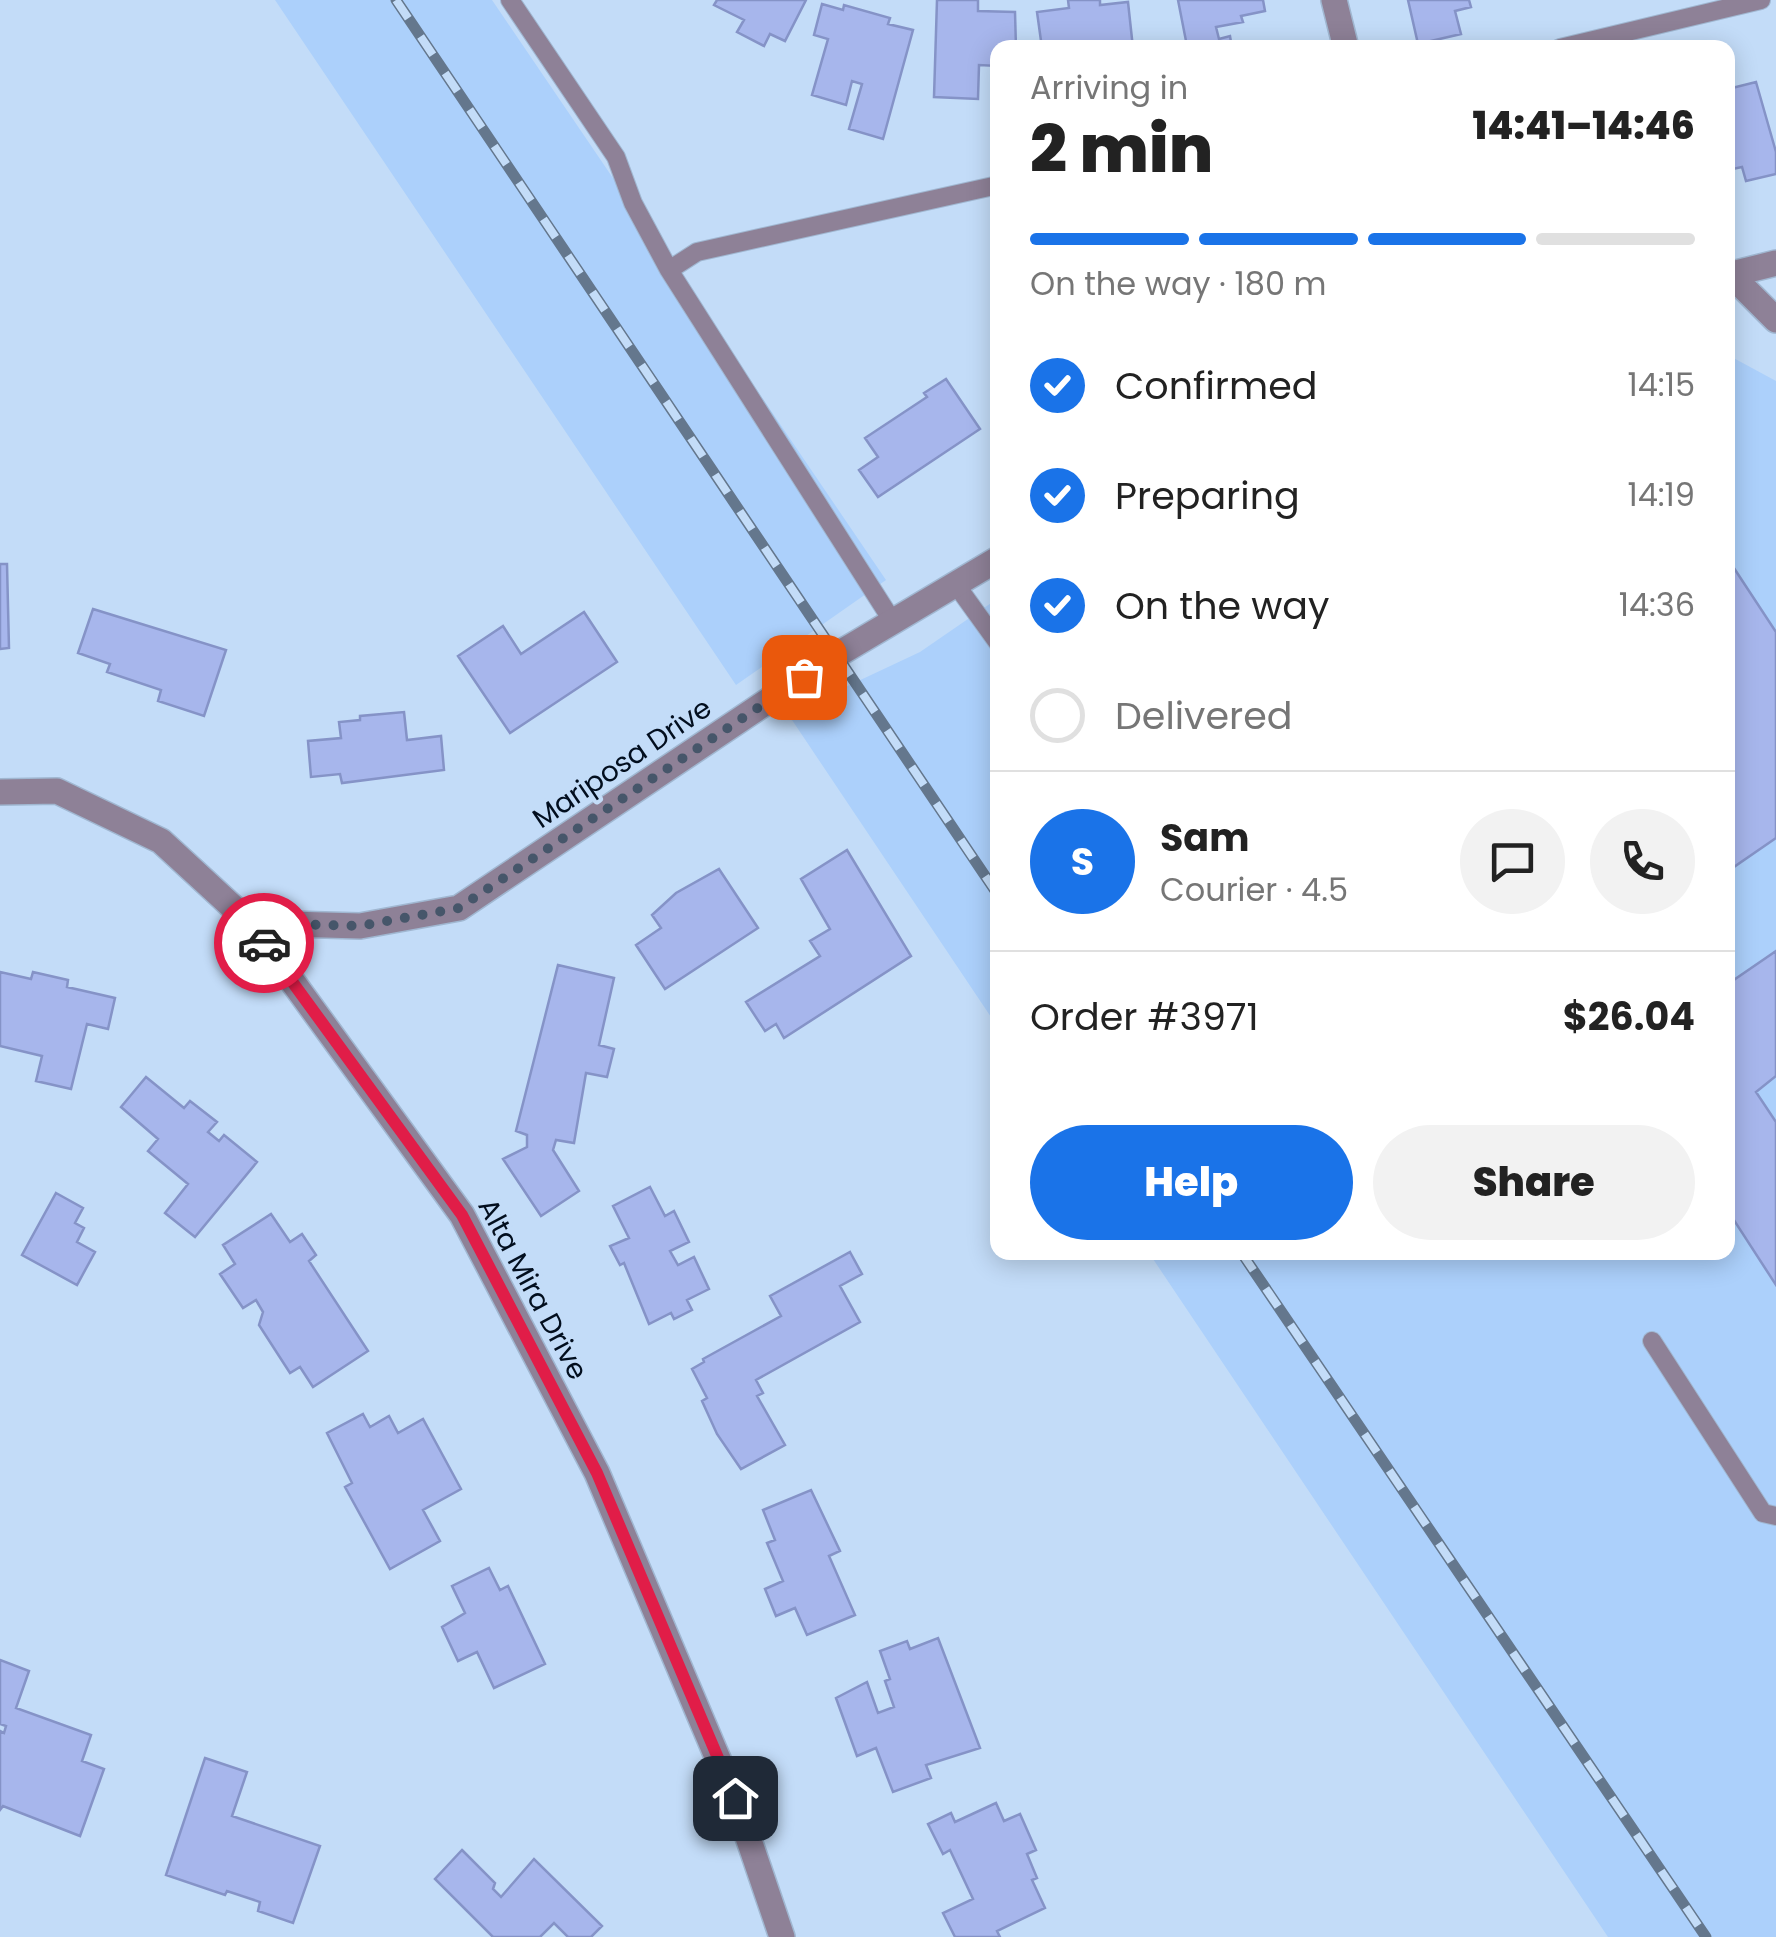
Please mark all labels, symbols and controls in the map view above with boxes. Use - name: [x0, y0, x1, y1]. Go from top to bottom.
- text: Arriving in: [1030, 65, 1188, 110]
- text: 14:41–14:46: [1473, 99, 1695, 152]
- text: 2 min: [1030, 104, 1213, 195]
- text: On the way · 180 m: [1030, 261, 1326, 306]
- icon: check: [1030, 358, 1085, 413]
- text: Confirmed: [1115, 359, 1317, 412]
- text: 14:15: [1627, 362, 1695, 407]
- icon: check: [1030, 468, 1085, 523]
- text: Preparing: [1115, 469, 1300, 522]
- text: 14:19: [1627, 472, 1695, 517]
- icon: check: [1030, 578, 1085, 633]
- text: On the way: [1115, 579, 1329, 632]
- text: 14:36: [1619, 582, 1695, 627]
- pin: [762, 635, 847, 720]
- icon: bag: [777, 650, 832, 705]
- street label: Mariposa Drive: [525, 689, 719, 837]
- text: Delivered: [1115, 689, 1292, 742]
- button: chat: [1460, 809, 1565, 914]
- button: phone: [1590, 809, 1695, 914]
- text: Sam: [1160, 811, 1249, 864]
- text: S: [1071, 835, 1094, 888]
- text: Courier · 4.5: [1160, 867, 1348, 912]
- courier: [214, 893, 314, 993]
- icon: car: [237, 916, 292, 971]
- text: Order #3971: [1030, 990, 1259, 1043]
- text: $26.04: [1563, 990, 1695, 1043]
- button: Help: [1030, 1125, 1353, 1240]
- button: Share: [1373, 1125, 1695, 1240]
- street label: Alta Mira Drive: [469, 1191, 597, 1387]
- pin: [693, 1756, 778, 1841]
- icon: home: [708, 1771, 763, 1826]

